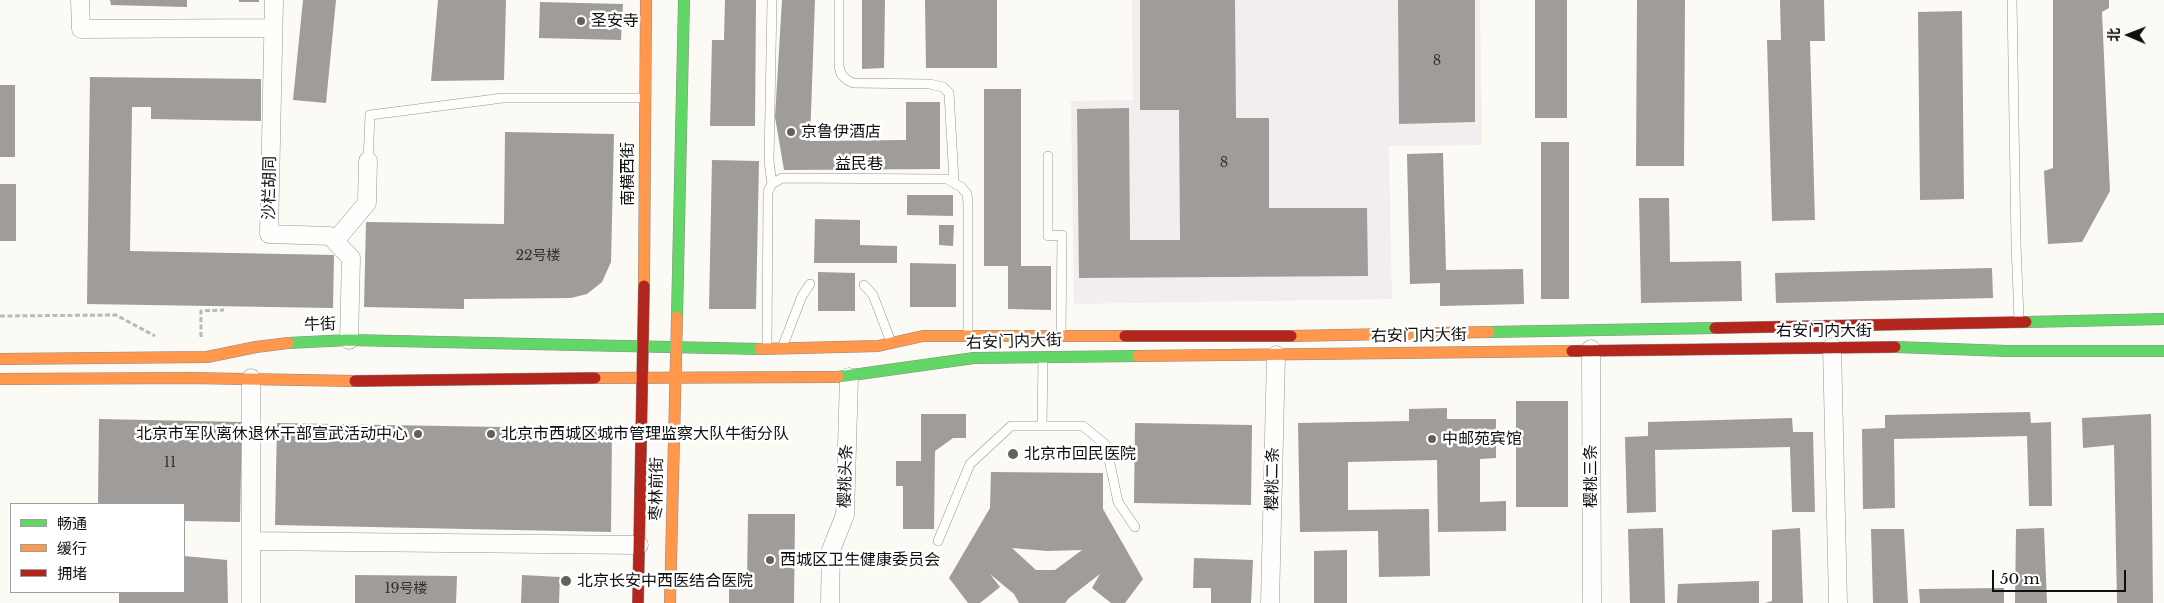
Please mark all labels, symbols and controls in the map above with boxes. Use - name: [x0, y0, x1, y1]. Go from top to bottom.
- north arrow: [2104, 10, 2154, 60]
- place label: 圣安寺: [591, 11, 639, 31]
- marker: 圣安寺: [575, 15, 587, 27]
- text: 北: [2105, 28, 2123, 42]
- house number: 8: [1433, 53, 1441, 69]
- place label: 京鲁伊酒店: [801, 122, 881, 142]
- marker: 京鲁伊酒店: [785, 126, 797, 138]
- street label: 南横西街: [618, 142, 638, 206]
- street label: 益民巷: [835, 154, 883, 174]
- house number: 8: [1220, 155, 1228, 171]
- street label: 沙栏胡同: [260, 156, 280, 220]
- house number: 22号楼: [515, 248, 561, 264]
- street label: 牛街: [304, 315, 336, 335]
- street label: 右安门内大街: [1776, 321, 1872, 341]
- street label: 右安门内大街: [1371, 326, 1467, 346]
- street label: 右安门内大街: [966, 331, 1062, 353]
- place label: 北京市军队离休退休干部宣武活动中心: [136, 424, 408, 444]
- place label: 北京市西城区城市管理监察大队牛街分队: [501, 424, 789, 444]
- marker: 北京市军队离休退休干部宣武活动中心: [412, 428, 424, 440]
- marker: 北京市西城区城市管理监察大队牛街分队: [485, 428, 497, 440]
- place label: 中邮苑宾馆: [1442, 429, 1522, 449]
- marker: 中邮苑宾馆: [1426, 433, 1438, 445]
- street label: 樱桃头条: [835, 444, 857, 508]
- place label: 北京市回民医院: [1024, 444, 1136, 464]
- street label: 樱桃三条: [1581, 444, 1601, 508]
- marker: 北京市回民医院: [1006, 447, 1020, 461]
- street label: 樱桃二条: [1263, 447, 1283, 511]
- house number: 11: [164, 455, 176, 471]
- street label: 枣林前街: [647, 457, 667, 521]
- legend: [10, 503, 185, 593]
- text: 畅通: [57, 514, 87, 533]
- text: 缓行: [57, 539, 87, 558]
- place label: 西城区卫生健康委员会: [780, 550, 940, 570]
- marker: 西城区卫生健康委员会: [764, 554, 776, 566]
- scale bar: [1994, 560, 2128, 592]
- text: 拥堵: [57, 564, 87, 583]
- text: 50 m: [2000, 569, 2040, 588]
- place label: 北京长安中西医结合医院: [577, 571, 753, 591]
- marker: 北京长安中西医结合医院: [559, 574, 573, 588]
- house number: 19号楼: [384, 581, 428, 597]

